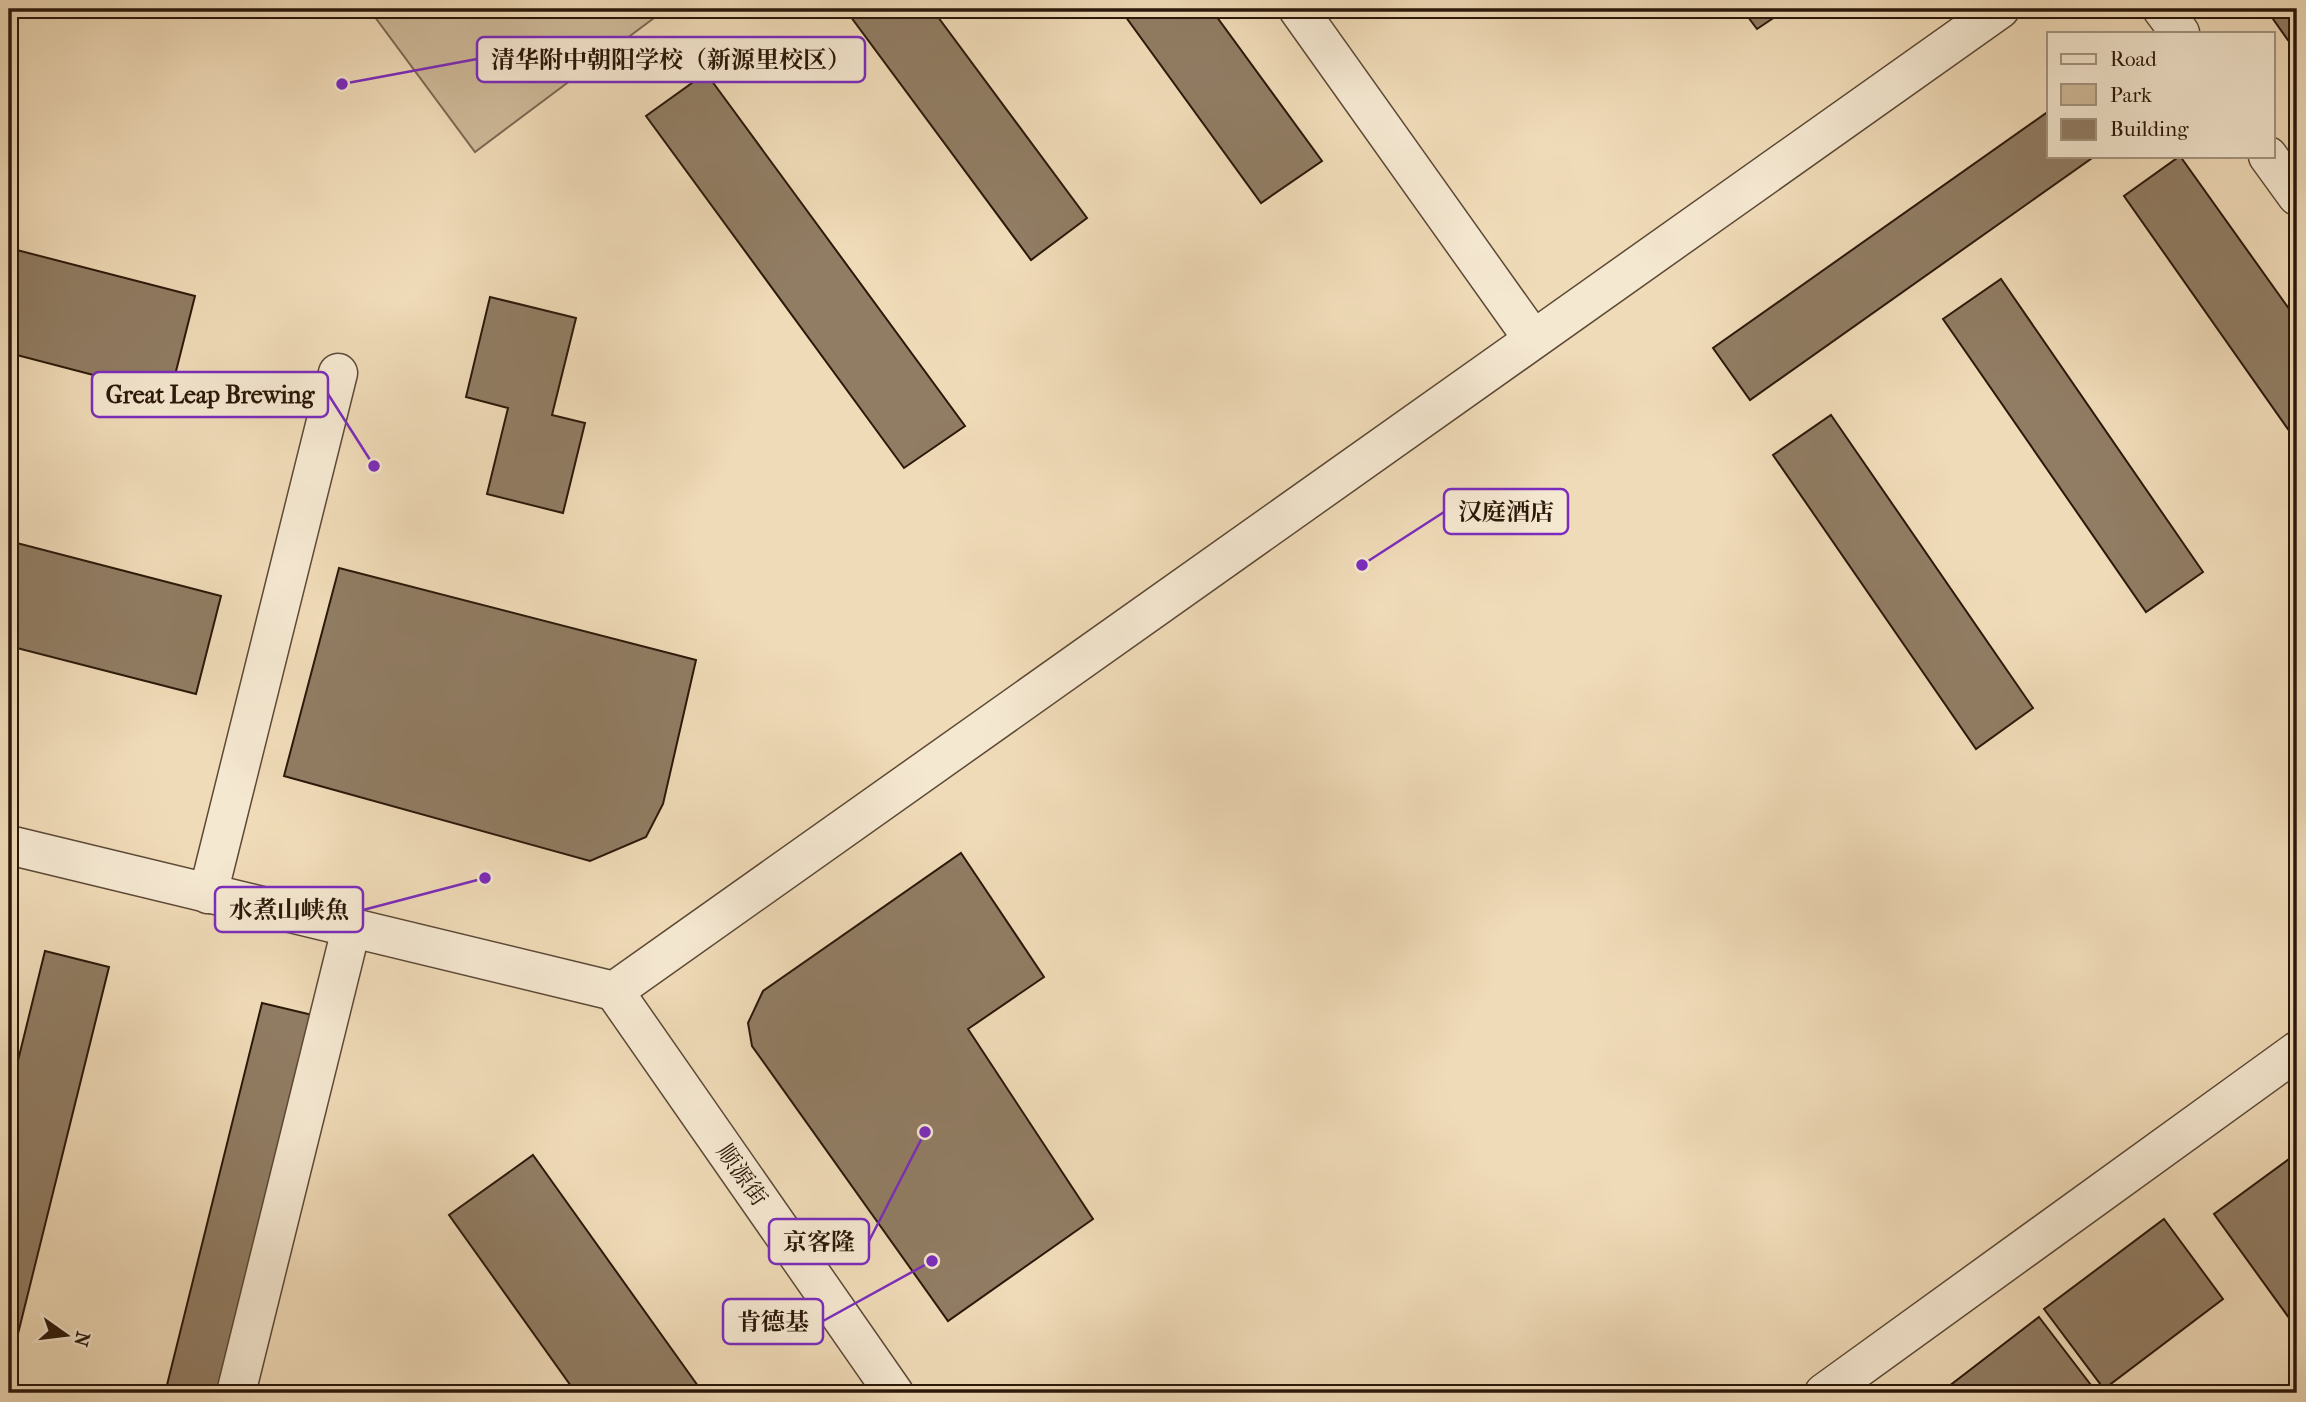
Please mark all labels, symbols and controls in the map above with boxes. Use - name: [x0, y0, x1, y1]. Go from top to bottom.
- legend: [2047, 32, 2274, 158]
- callout: 清华附中朝阳学校（新源里校区）: [477, 37, 865, 82]
- text: 清华附中朝阳学校（新源里校区）: [491, 46, 851, 74]
- text: Road: [2110, 47, 2157, 71]
- text: Park: [2110, 83, 2152, 107]
- text: Building: [2110, 117, 2189, 141]
- callout: Great Leap Brewing: [92, 372, 328, 417]
- text: Great Leap Brewing: [106, 381, 315, 409]
- callout: 汉庭酒店: [1444, 489, 1568, 534]
- text: 汉庭酒店: [1458, 498, 1554, 526]
- callout: 水煮山峡魚: [215, 887, 363, 932]
- text: 水煮山峡魚: [229, 896, 349, 924]
- street label: 顺源街: [711, 1139, 773, 1211]
- callout: 京客隆: [769, 1219, 869, 1264]
- text: 京客隆: [783, 1228, 855, 1256]
- callout: 肯德基: [723, 1299, 823, 1344]
- north arrow: [32, 1300, 102, 1370]
- text: 肯德基: [737, 1308, 809, 1336]
- text: N: [69, 1329, 94, 1349]

